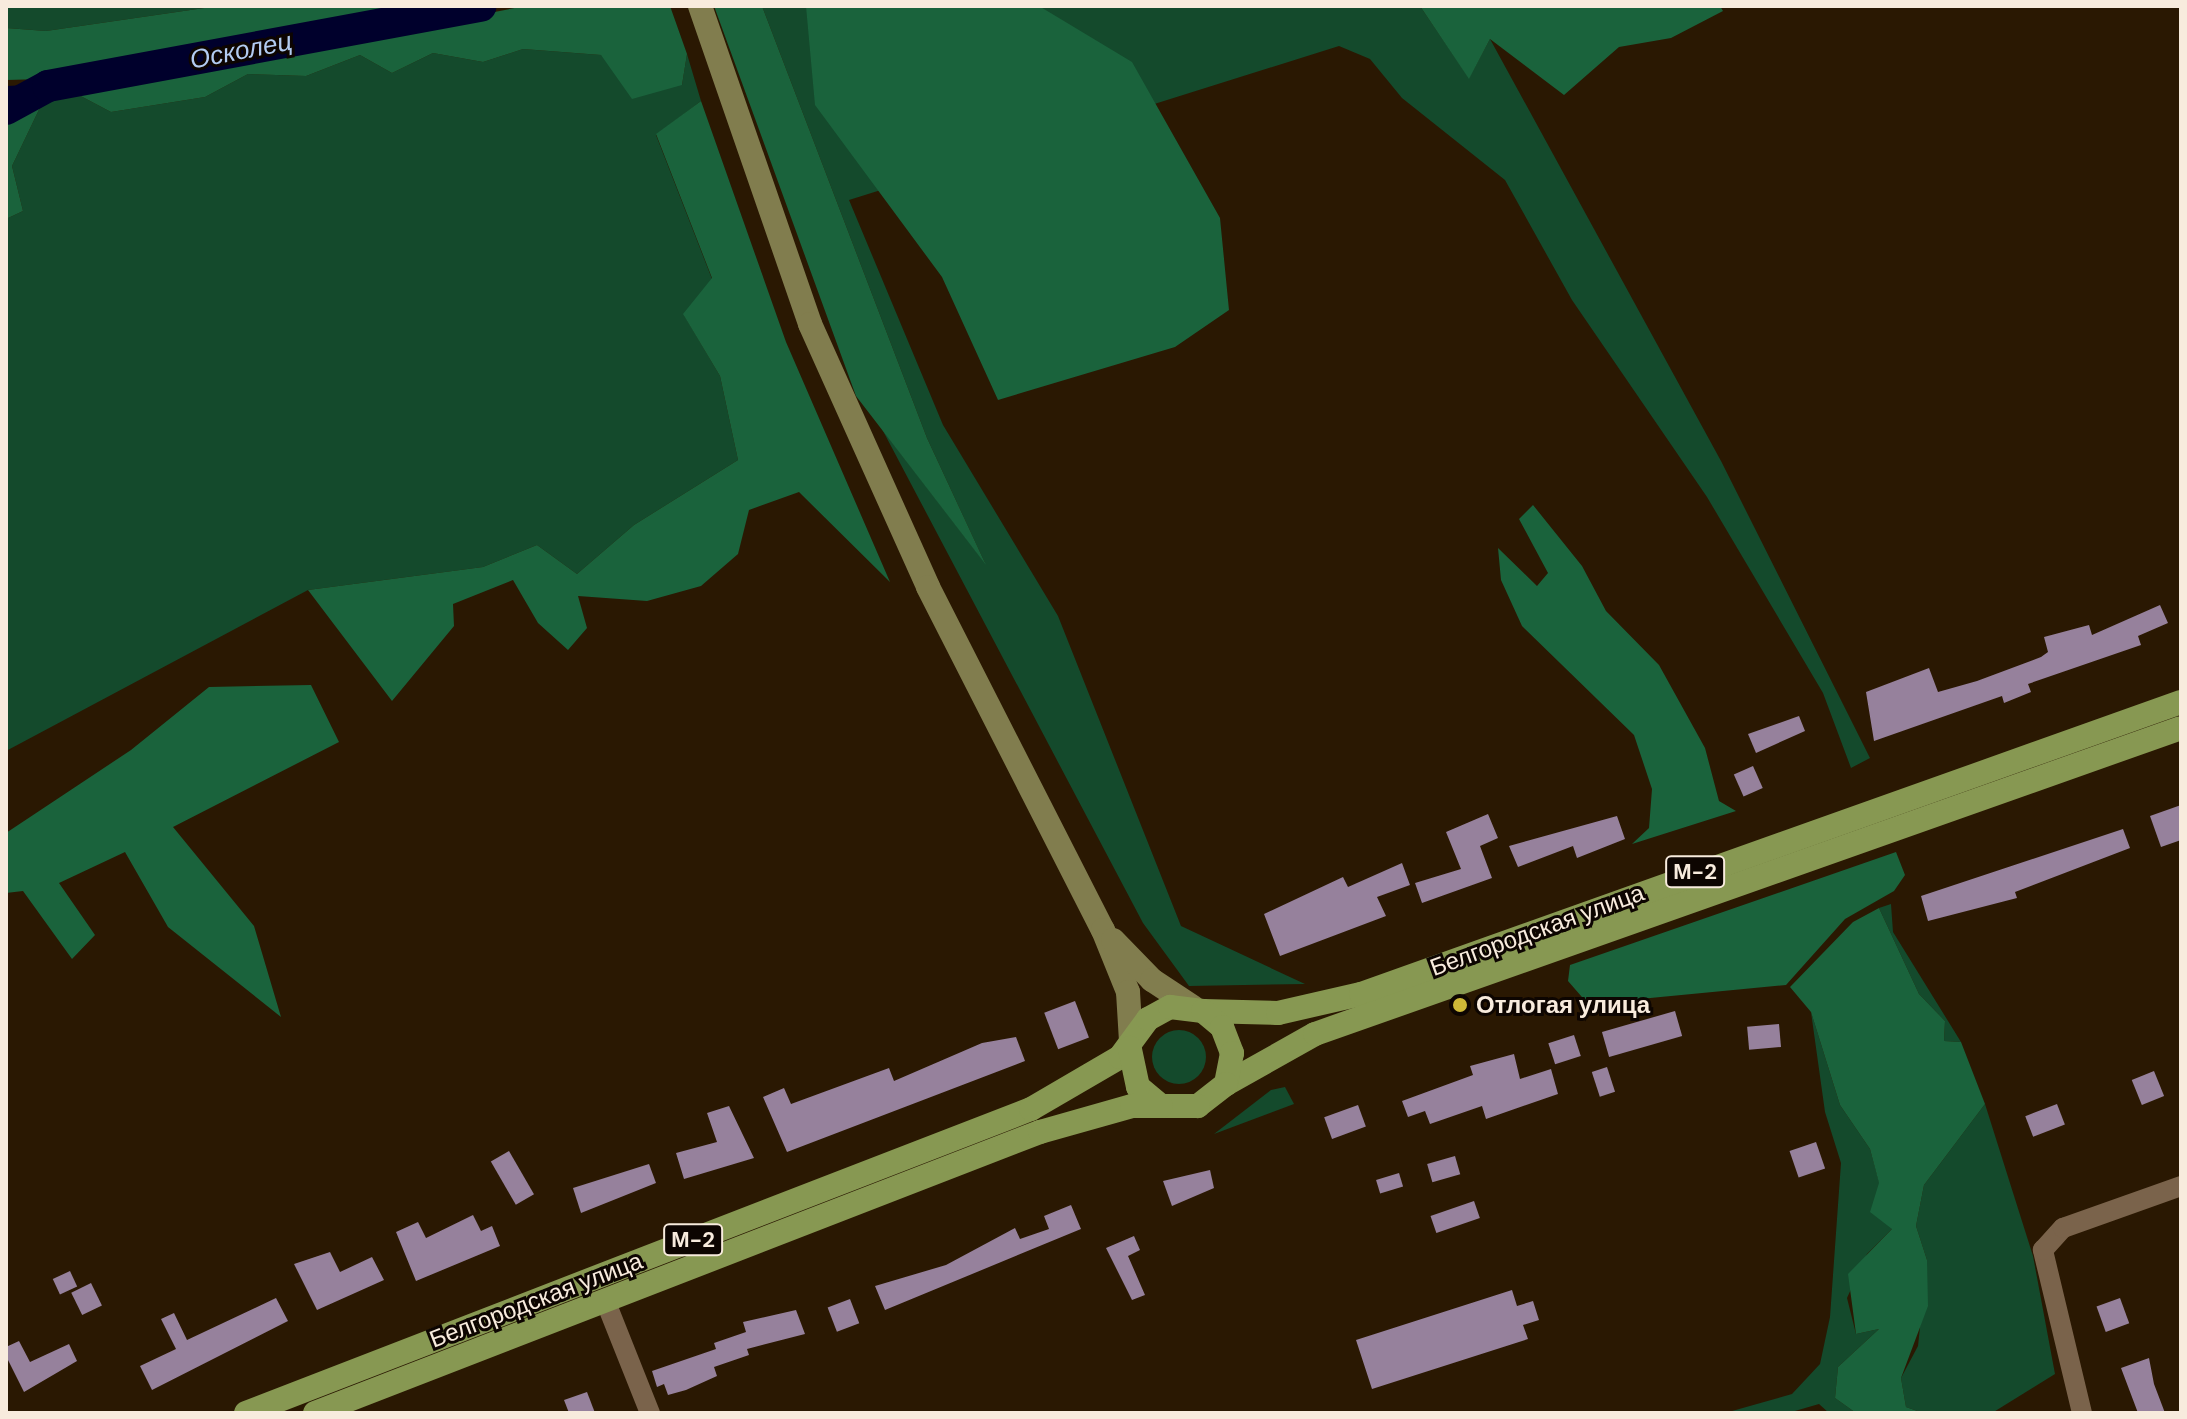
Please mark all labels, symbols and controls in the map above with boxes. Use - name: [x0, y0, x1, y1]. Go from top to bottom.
- water label: Осколец: [187, 26, 295, 76]
- road number: М-2: [1665, 854, 1725, 890]
- street label: Белгородская улица: [1426, 878, 1648, 982]
- place label: Отлогая улица: [1476, 991, 1650, 1019]
- marker: Отлогая улица: [1451, 996, 1469, 1014]
- road number: М-2: [663, 1222, 723, 1258]
- street label: Белгородская улица: [425, 1246, 647, 1354]

